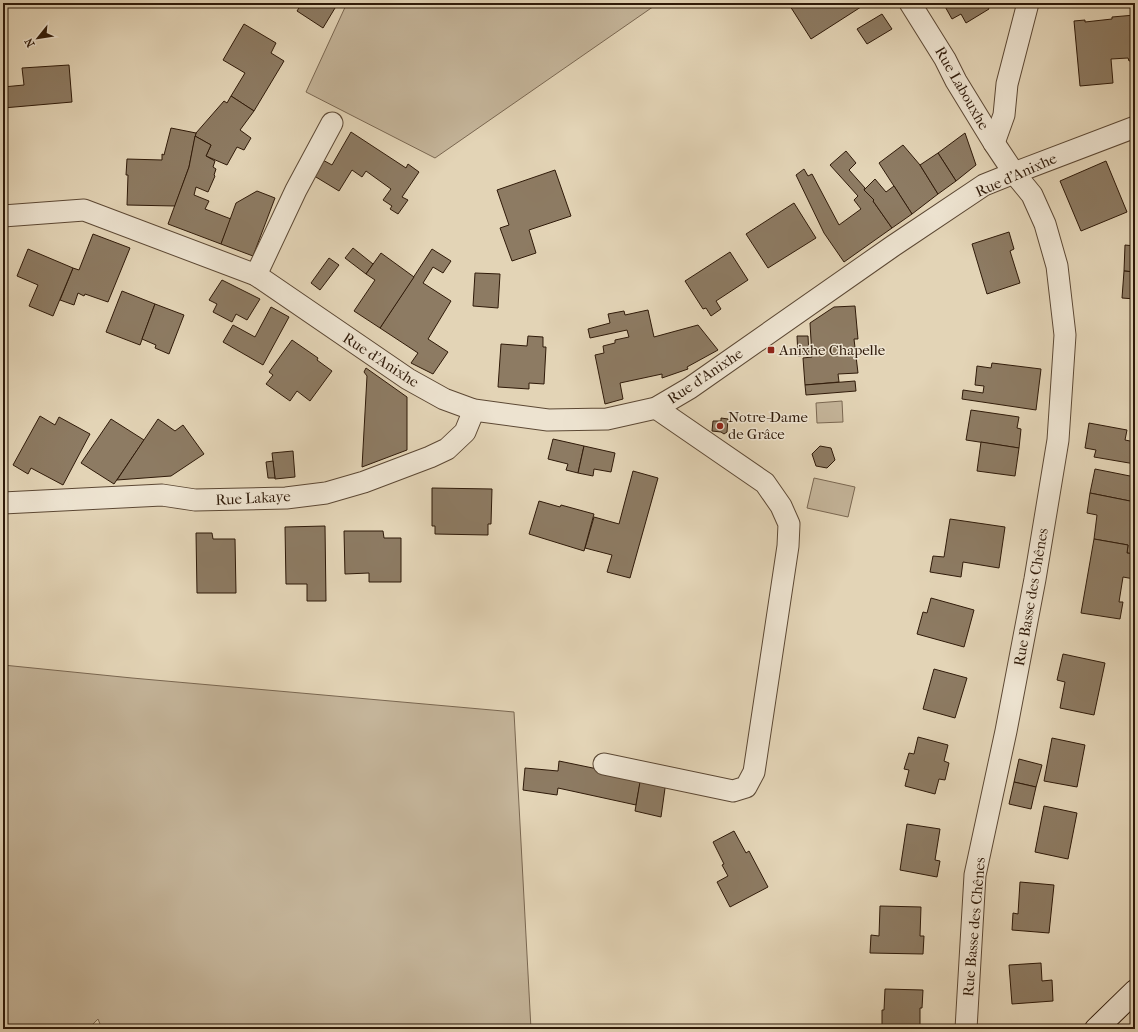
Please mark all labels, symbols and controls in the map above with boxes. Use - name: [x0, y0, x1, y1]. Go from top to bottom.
- north arrow: [18, 18, 58, 58]
- text: N: [22, 35, 37, 50]
- street label: Rue Labouxhe: [931, 43, 993, 133]
- street label: Rue d'Anixhe: [973, 149, 1060, 201]
- street label: Rue d'Anixhe: [340, 329, 423, 392]
- place label: Anixhe Chapelle: [778, 341, 886, 359]
- street label: Rue d'Anixhe: [664, 344, 747, 408]
- marker: Anixhe Chapelle: [766, 345, 776, 355]
- place label: Notre-Dame de Grâce: [728, 408, 808, 443]
- marker: Notre-Dame de Grâce: [715, 421, 725, 431]
- street label: Rue Lakaye: [215, 487, 292, 509]
- street label: Rue Basse des Chênes: [1010, 526, 1052, 667]
- street label: Rue Basse des Chênes: [959, 856, 989, 997]

